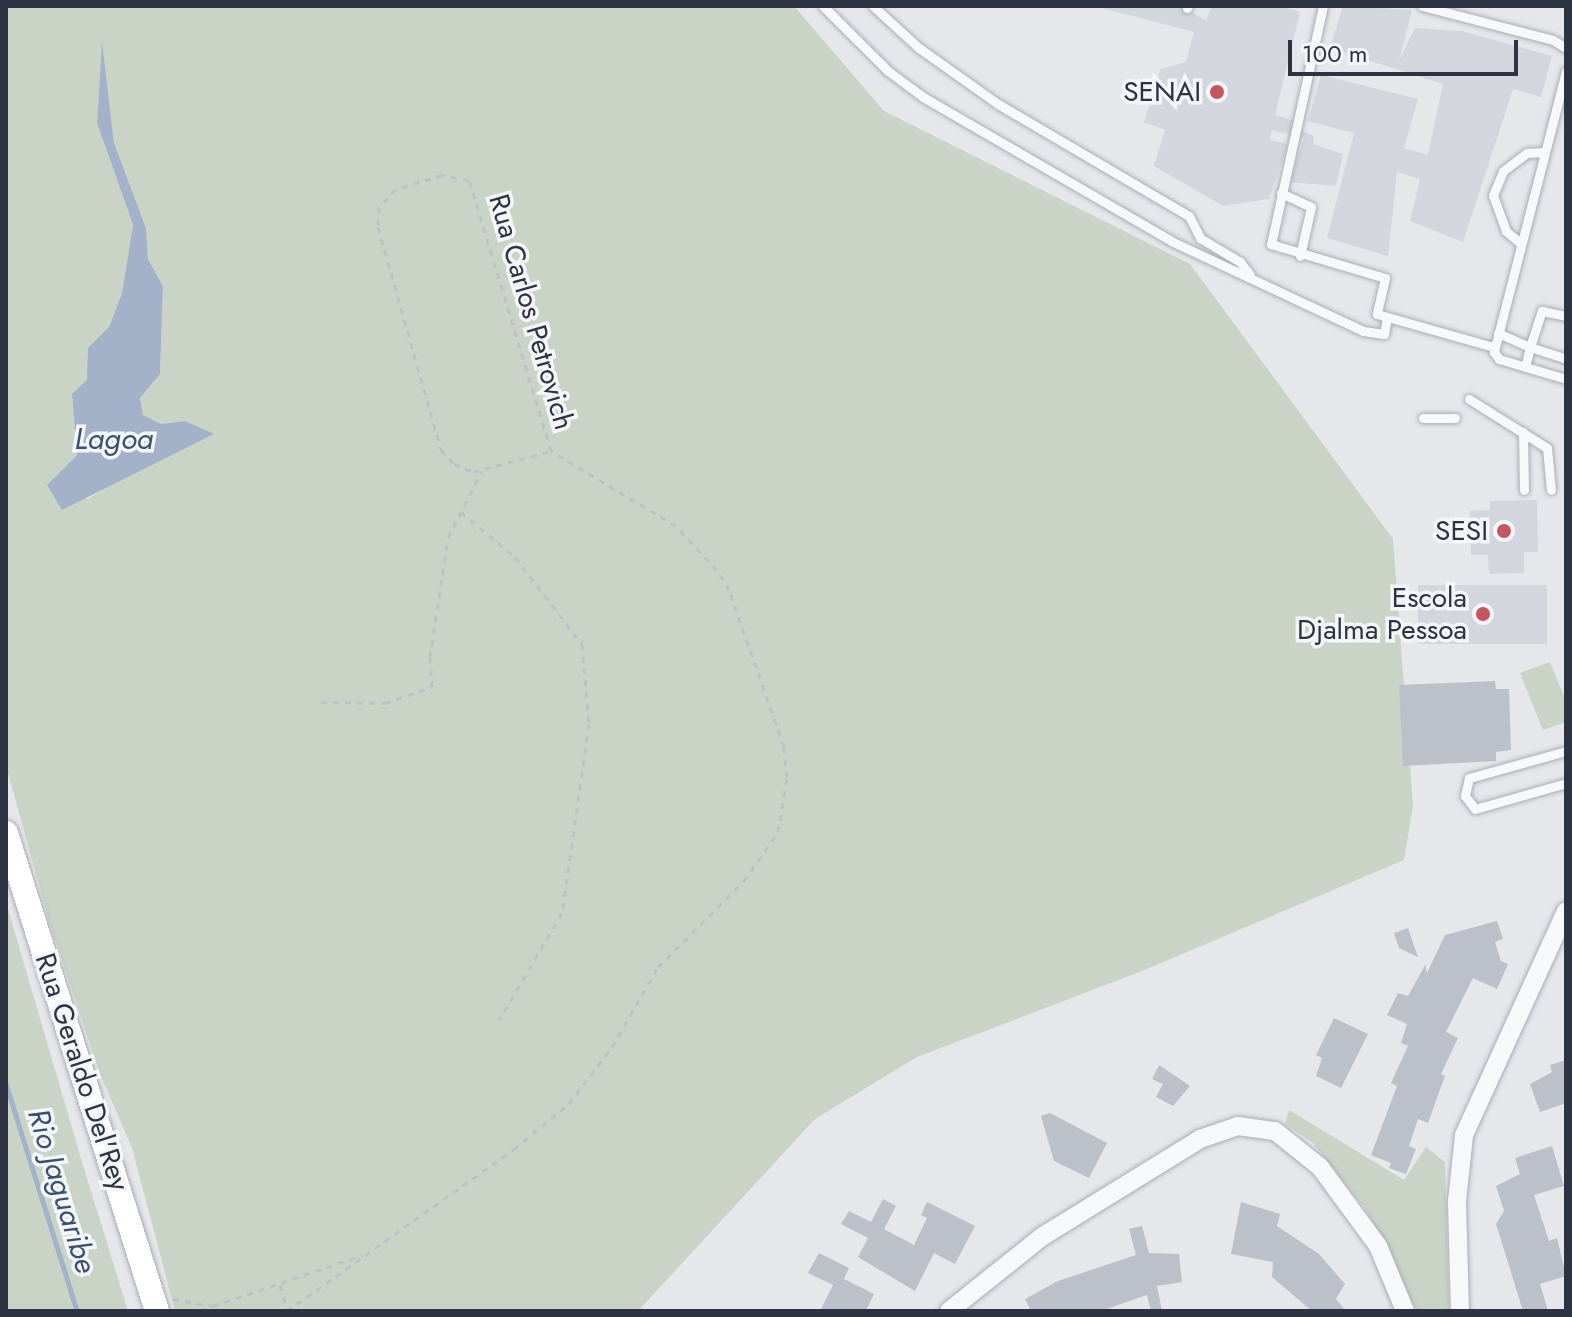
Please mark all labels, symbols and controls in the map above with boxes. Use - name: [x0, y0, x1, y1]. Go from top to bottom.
- scale bar: [1292, 24, 1522, 74]
- text: 100 m: [1302, 36, 1368, 71]
- place label: SENAI: [1123, 75, 1201, 109]
- marker: SENAI: [1208, 83, 1226, 101]
- street label: Rua Carlos Petrovich: [481, 190, 581, 434]
- water label: Lagoa: [75, 421, 153, 457]
- place label: SESI: [1435, 514, 1488, 548]
- marker: SESI: [1495, 522, 1513, 540]
- place label: Escola Djalma Pessoa: [1297, 581, 1467, 647]
- marker: Escola Djalma Pessoa: [1474, 605, 1492, 623]
- street label: Rua Geraldo Del'Rey: [28, 949, 136, 1195]
- water label: Rio Jaguaribe: [20, 1104, 104, 1278]

